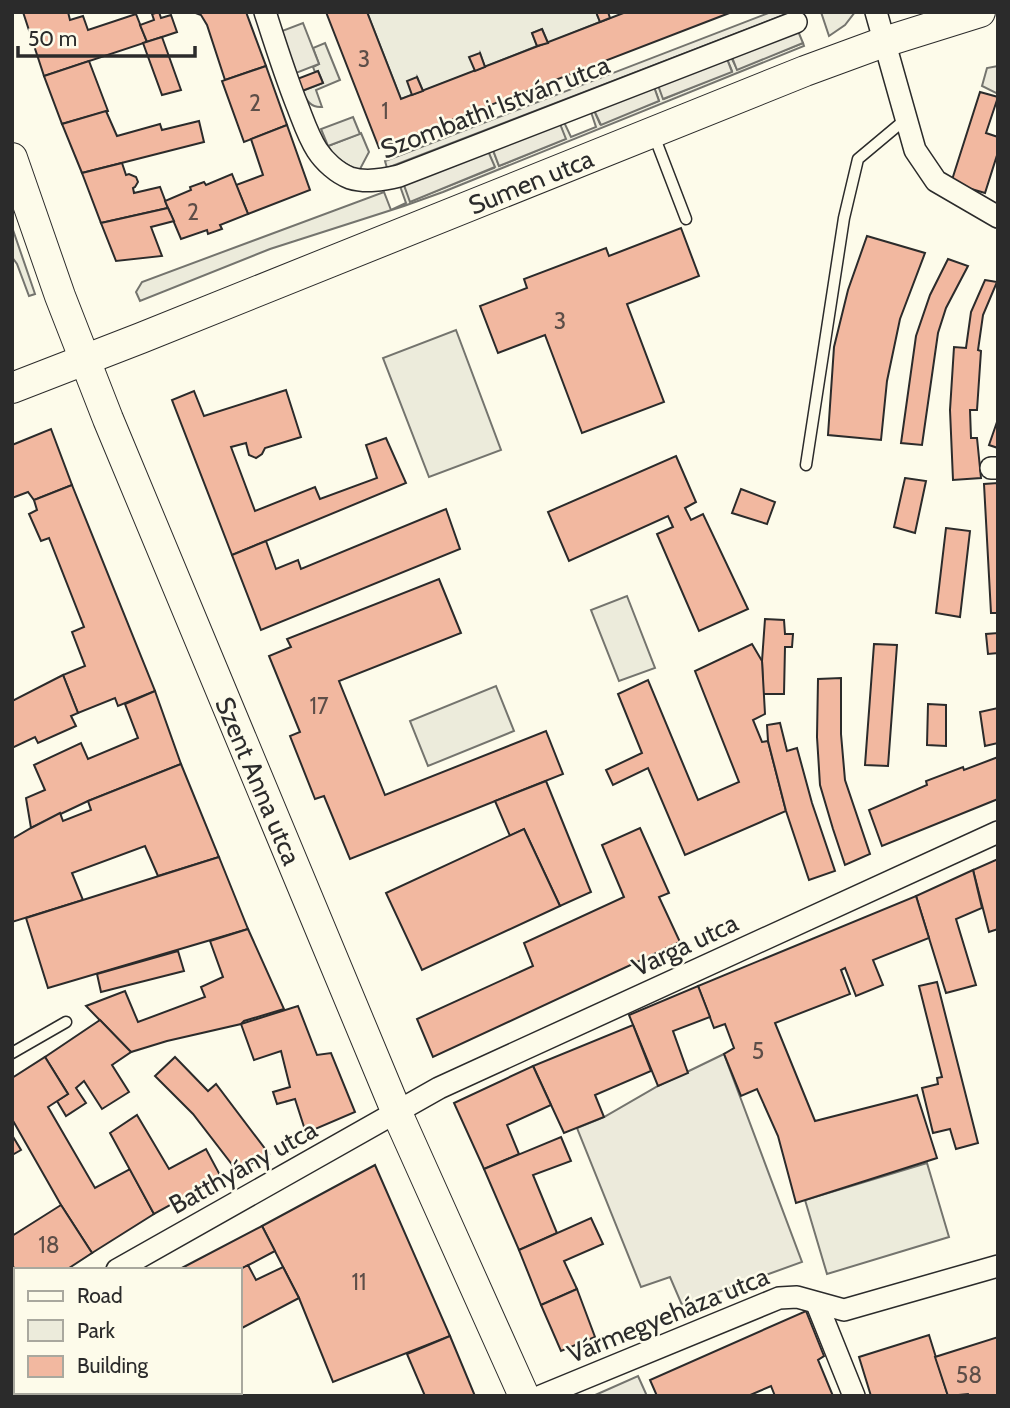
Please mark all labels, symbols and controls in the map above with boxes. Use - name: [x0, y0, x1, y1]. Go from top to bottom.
- scale bar: [18, 14, 194, 58]
- text: 50 m: [28, 26, 77, 51]
- house number: 3: [358, 45, 370, 73]
- street label: Szombathi István utca: [376, 48, 615, 165]
- house number: 2: [249, 89, 261, 117]
- house number: 1: [381, 97, 389, 125]
- street label: Sumen utca: [464, 142, 599, 222]
- house number: 2: [187, 198, 199, 226]
- house number: 3: [554, 307, 566, 335]
- street label: Szent Anna utca: [208, 692, 308, 870]
- house number: 17: [309, 692, 329, 720]
- street label: Varga utca: [627, 906, 744, 983]
- house number: 5: [752, 1037, 764, 1065]
- street label: Batthyány utca: [163, 1113, 323, 1221]
- house number: 18: [38, 1231, 60, 1259]
- street label: Vármegyeháza utca: [563, 1260, 774, 1370]
- legend: [14, 1268, 242, 1394]
- house number: 11: [352, 1268, 367, 1296]
- text: Road: [77, 1283, 123, 1308]
- text: Park: [77, 1318, 115, 1343]
- text: Building: [77, 1353, 149, 1378]
- house number: 58: [956, 1361, 982, 1389]

